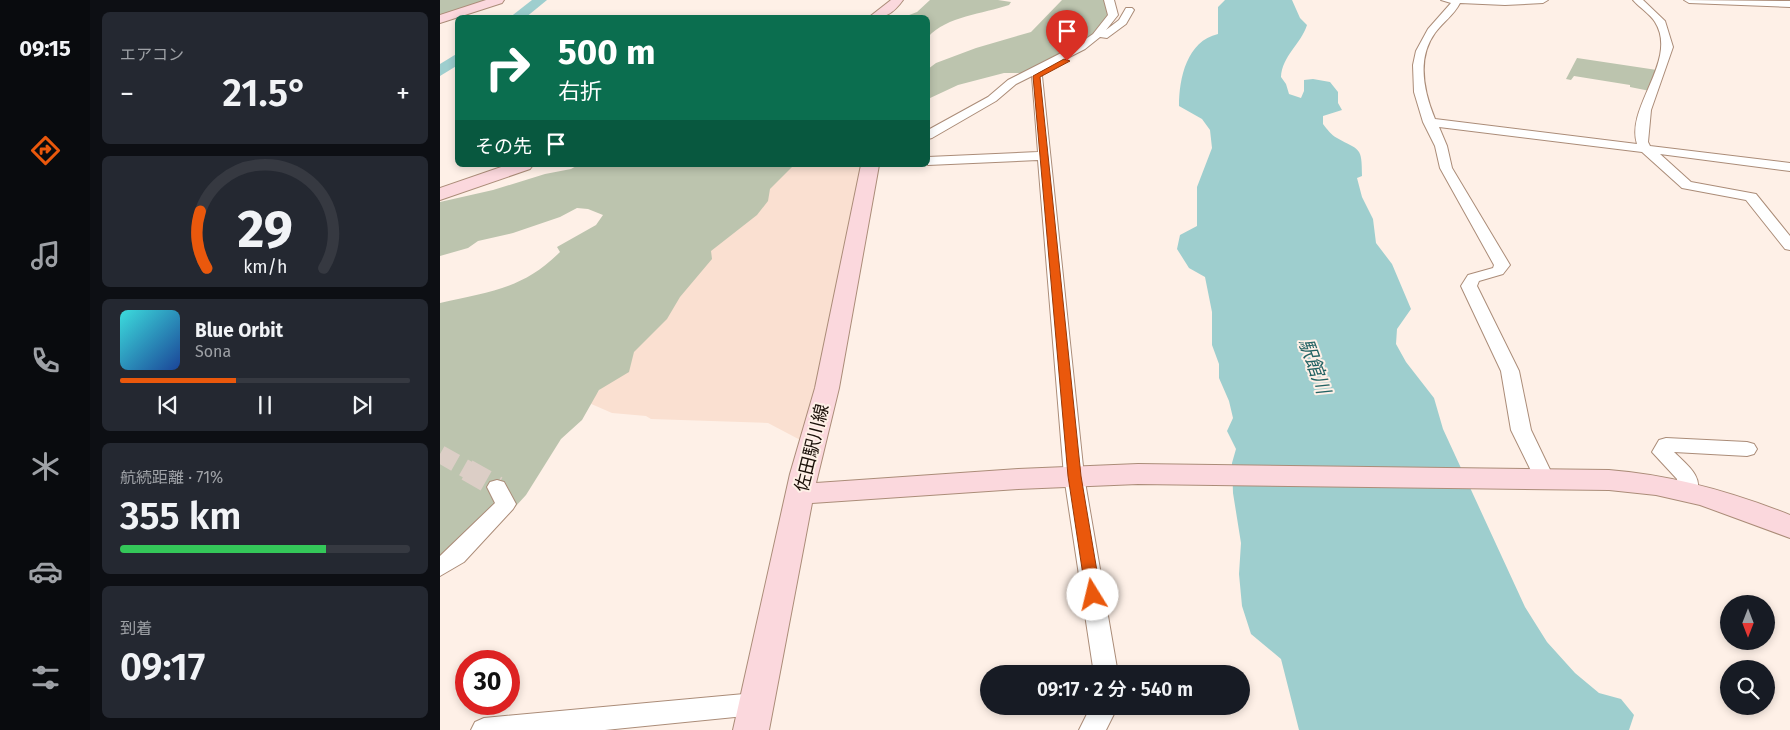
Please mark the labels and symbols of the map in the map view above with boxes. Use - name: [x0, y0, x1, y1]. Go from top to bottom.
- pin: [1046, 10, 1088, 61]
- water label: 駅館川: [1294, 335, 1336, 399]
- street label: 佐田駅川線: [790, 402, 834, 494]
- position arrow: [1066, 568, 1118, 620]
- north arrow: [1720, 595, 1775, 650]
- speed limit sign: 30: [455, 650, 520, 715]

